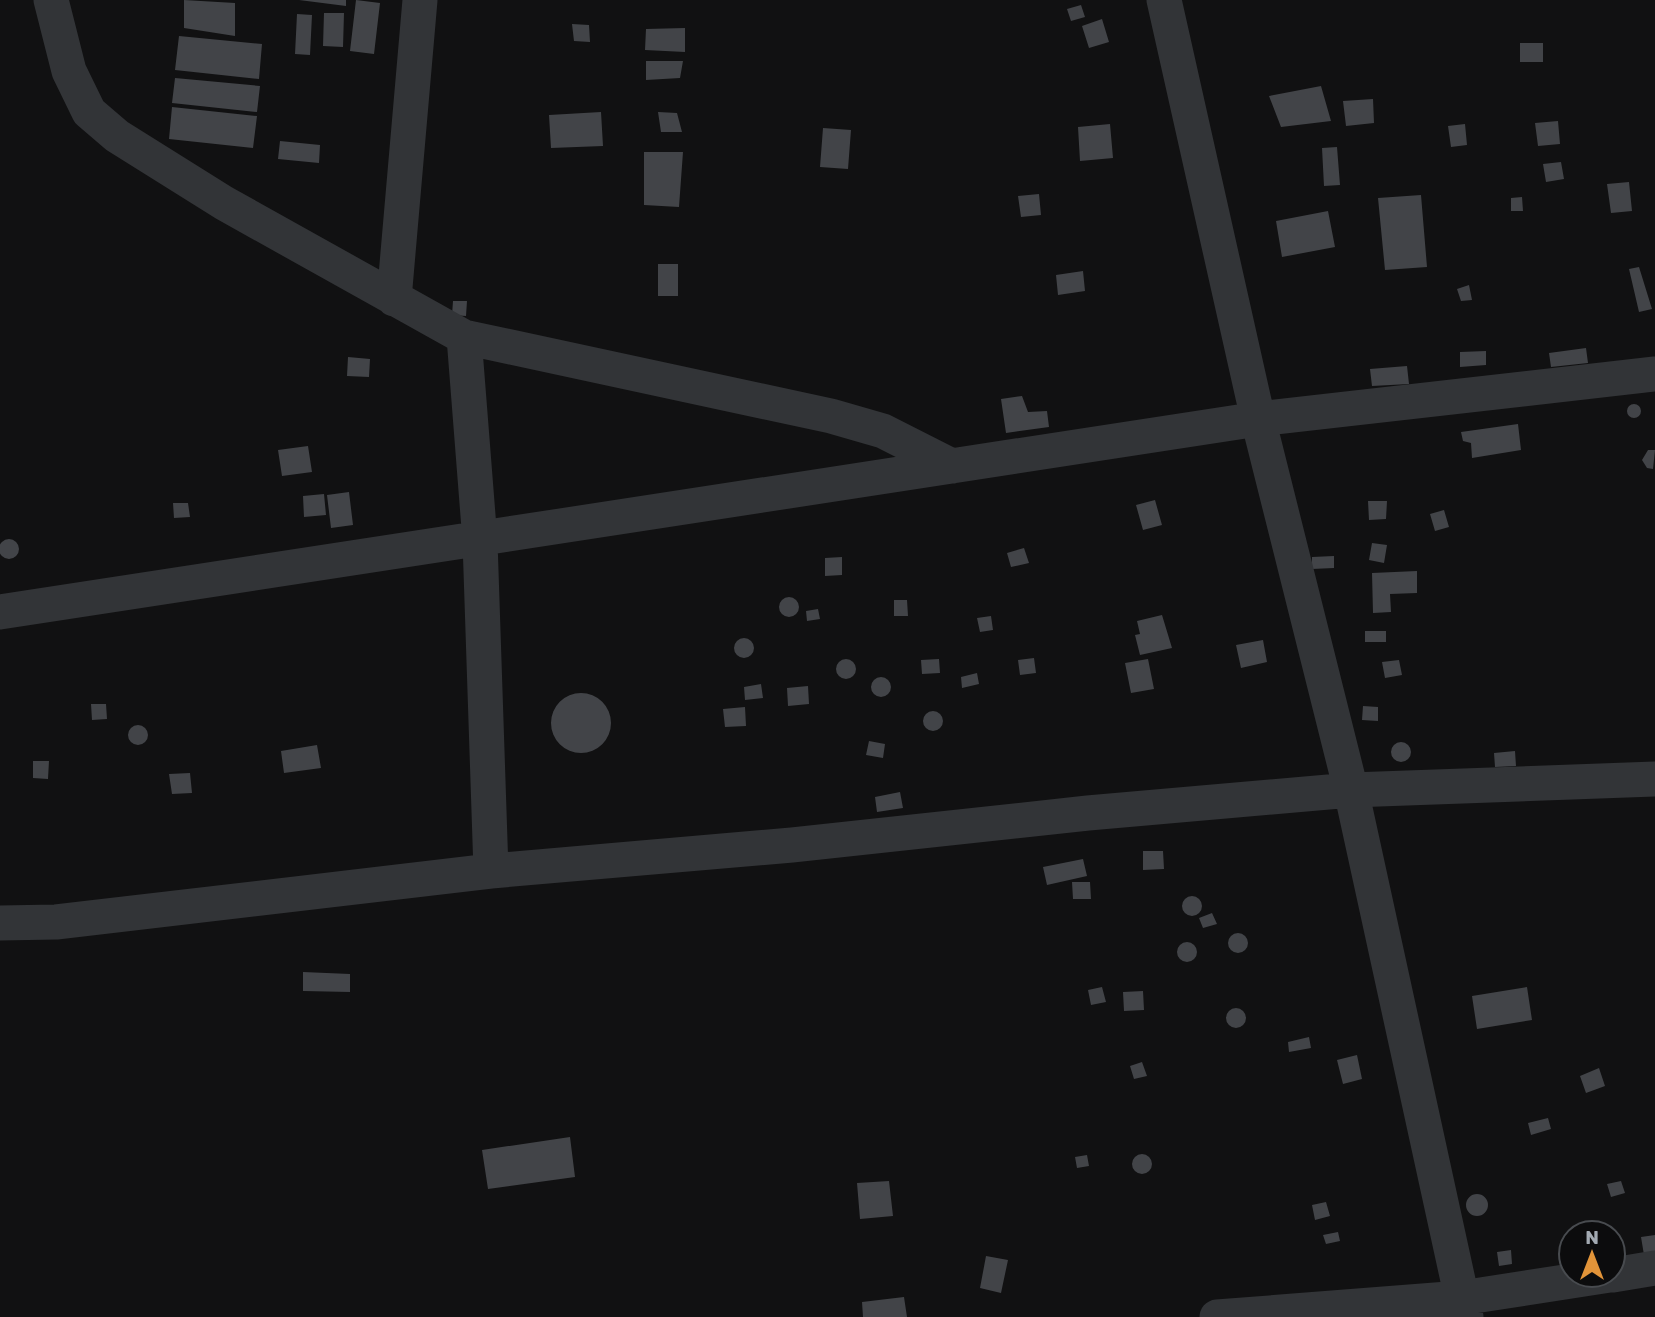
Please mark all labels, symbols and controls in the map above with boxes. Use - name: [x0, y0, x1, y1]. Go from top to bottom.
- north arrow: [1557, 1219, 1627, 1289]
- text: N: [1585, 1226, 1599, 1249]

